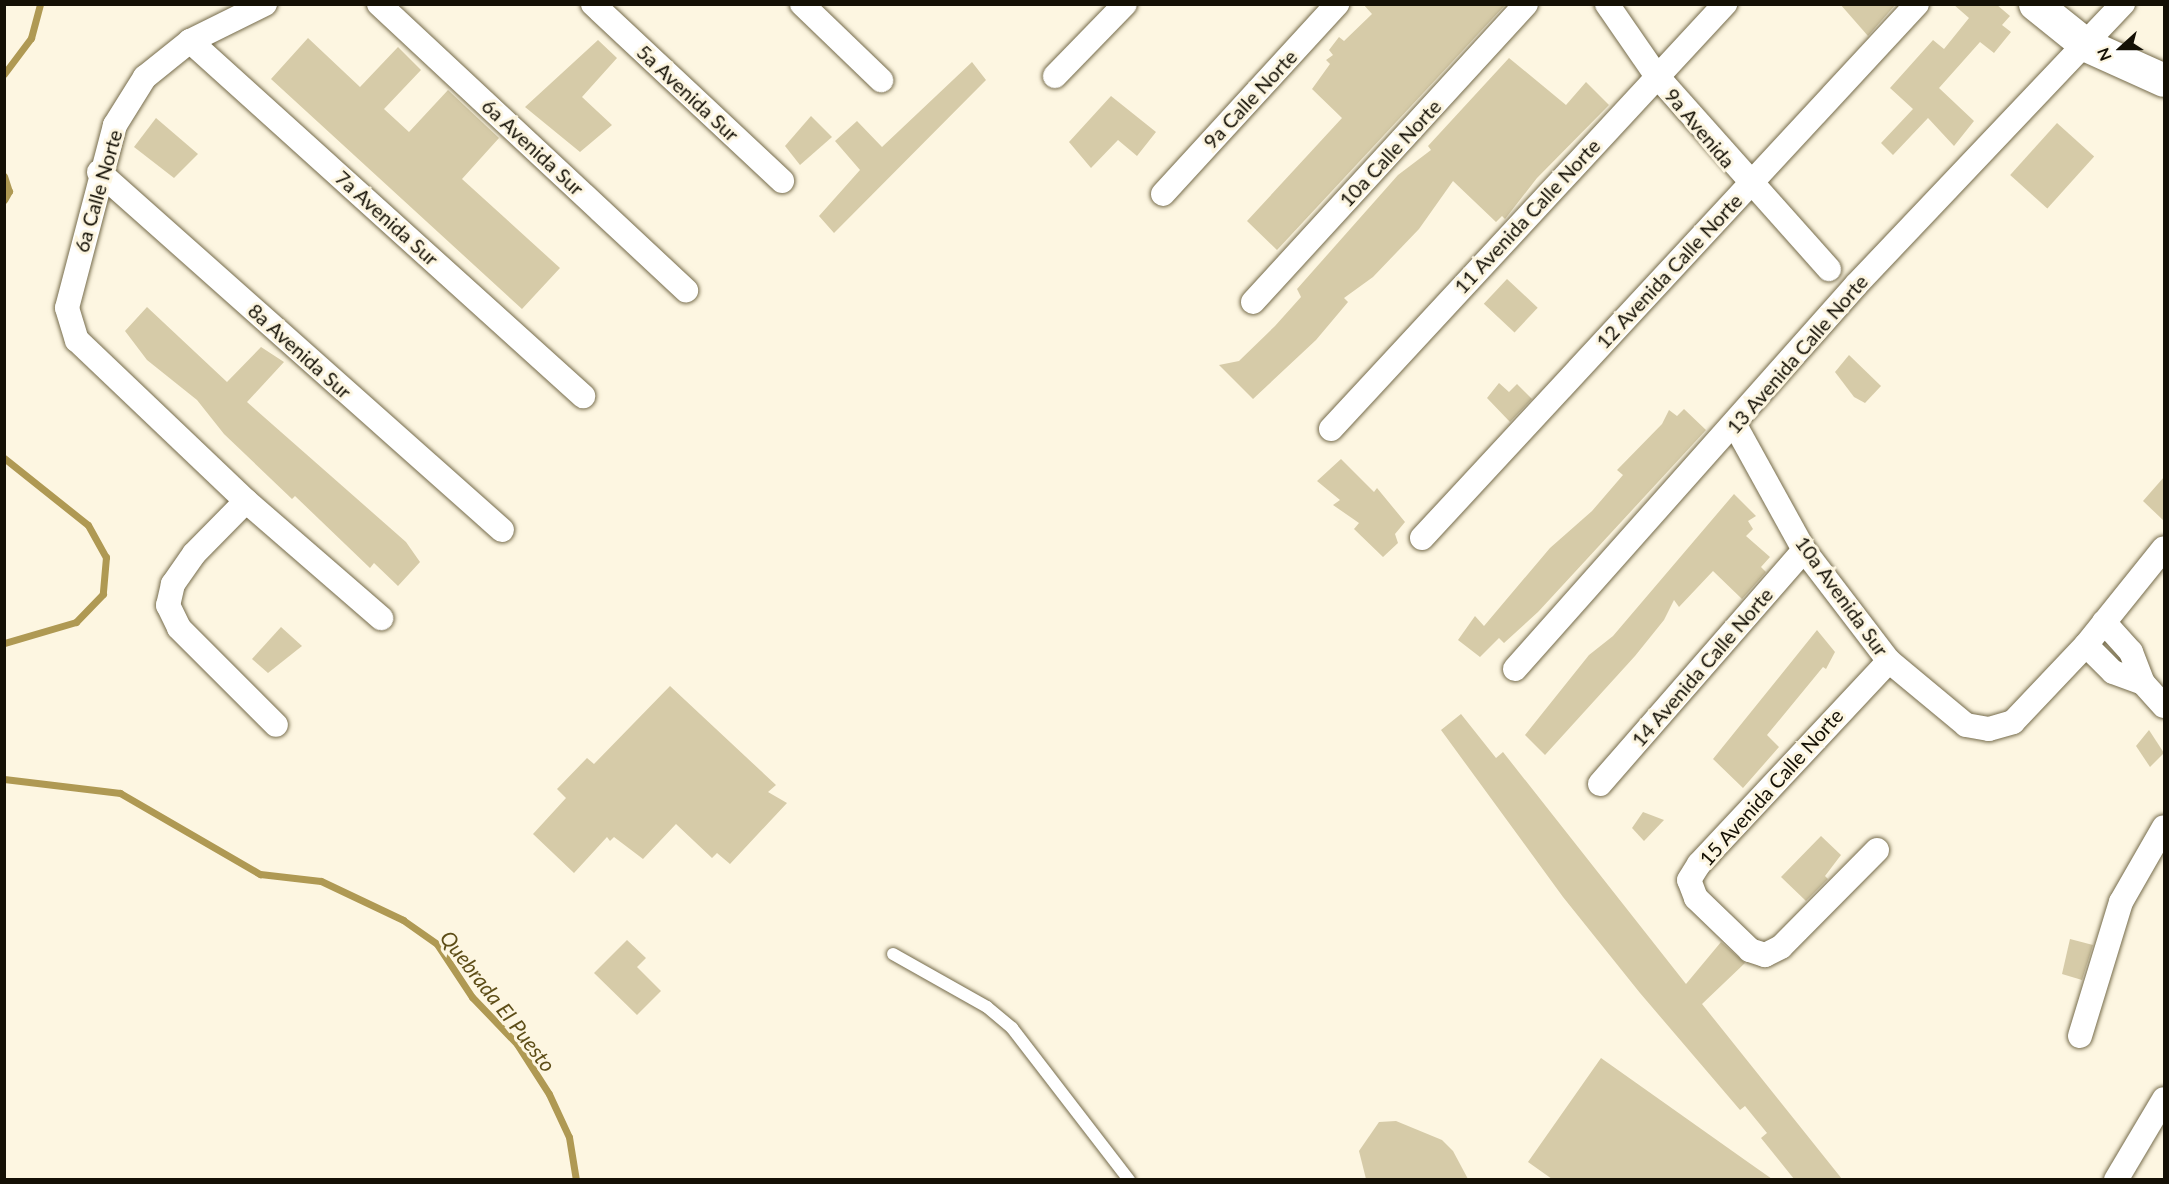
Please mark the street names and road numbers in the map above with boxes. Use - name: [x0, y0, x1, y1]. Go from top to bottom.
- street label: 5a Avenida Sur: [632, 39, 744, 147]
- street label: 9a Calle Norte: [1198, 45, 1302, 153]
- street label: 9a Avenida: [1660, 83, 1740, 173]
- street label: 6a Avenida Sur: [477, 93, 589, 201]
- street label: 10a Calle Norte: [1334, 94, 1446, 212]
- street label: 6a Calle Norte: [69, 127, 127, 255]
- street label: 11 Avenida Calle Norte: [1449, 133, 1605, 299]
- street label: 7a Avenida Sur: [330, 165, 444, 271]
- street label: 12 Avenida Calle Norte: [1591, 188, 1747, 354]
- street label: 13 Avenida Calle Norte: [1721, 269, 1873, 439]
- street label: 8a Avenida Sur: [243, 298, 357, 404]
- street label: 10a Avenida Sur: [1790, 531, 1894, 661]
- street label: 14 Avenida Calle Norte: [1626, 582, 1778, 752]
- street label: 15 Avenida Calle Norte: [1694, 703, 1848, 871]

